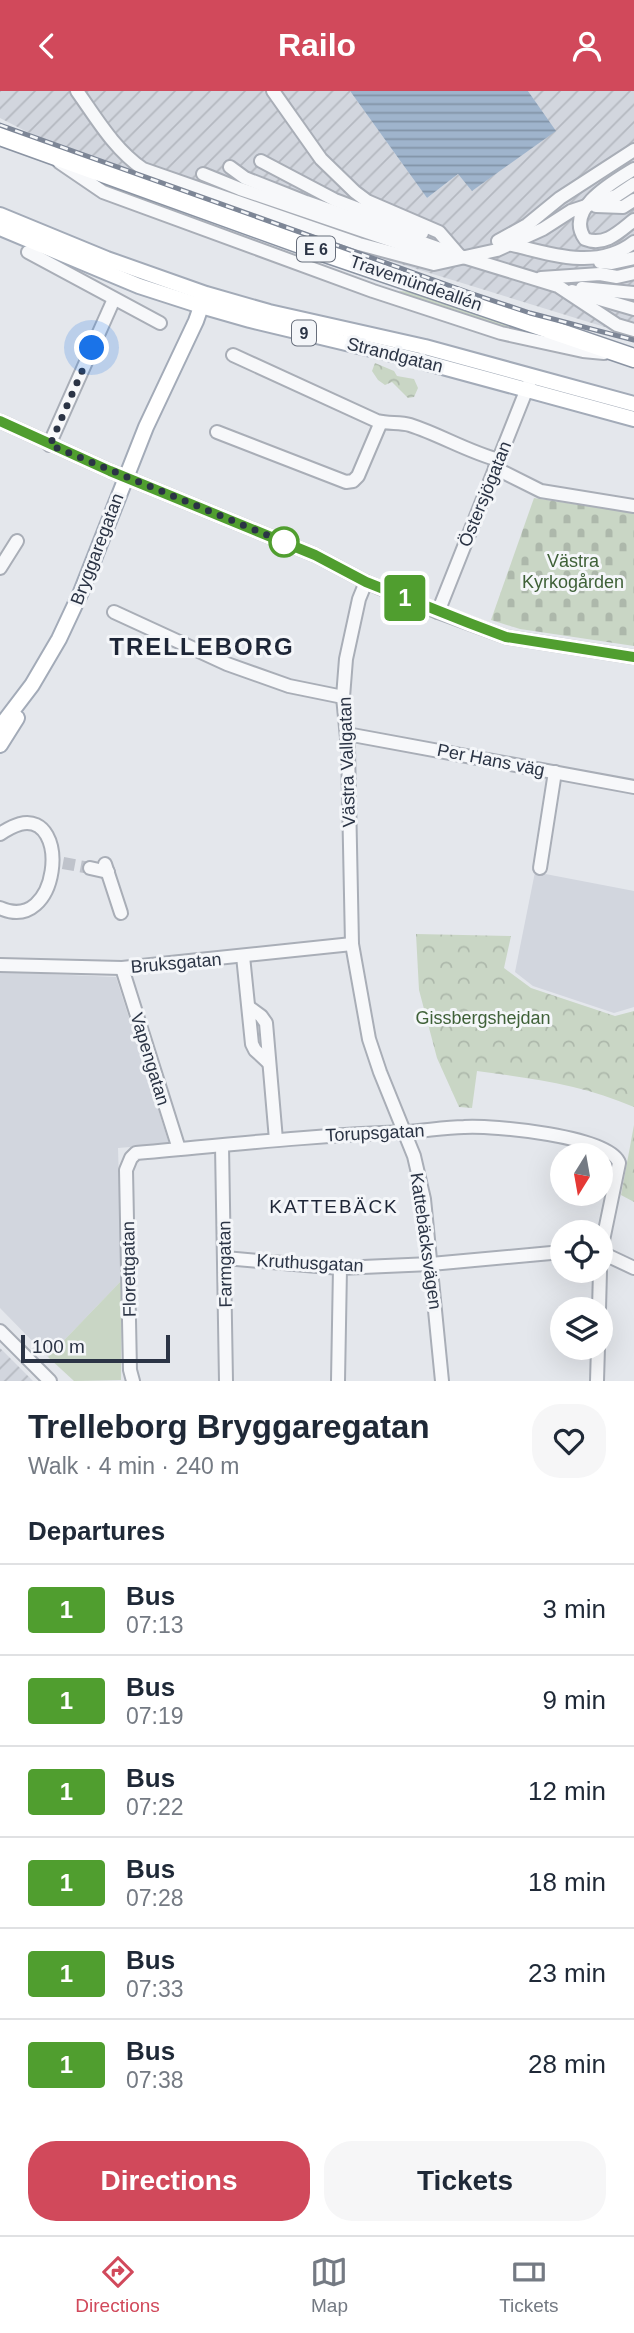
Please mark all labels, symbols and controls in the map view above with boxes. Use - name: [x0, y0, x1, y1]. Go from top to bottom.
- icon: back: [28, 27, 66, 65]
- text: Railo: [278, 27, 356, 63]
- icon: person: [568, 27, 606, 65]
- road number: E 6: [297, 237, 335, 261]
- street label: Travemündeallén: [347, 251, 485, 315]
- road number: 9: [292, 321, 316, 345]
- your location: [74, 330, 109, 365]
- street label: Strandgatan: [345, 333, 445, 377]
- street label: Östersjögatan: [455, 438, 515, 550]
- street label: Bryggaregatan: [67, 490, 127, 608]
- unlabelled marker: [269, 527, 299, 557]
- park label: Västra Kyrkogården: [522, 551, 624, 592]
- line badge: 1: [382, 575, 428, 621]
- text: 1: [398, 584, 412, 611]
- district label: TRELLEBORG: [109, 633, 295, 660]
- street label: Västra Vallgatan: [335, 696, 359, 828]
- street label: Per Hans väg: [436, 740, 546, 780]
- street label: Bruksgatan: [130, 949, 222, 977]
- park label: Gissbergshejdan: [415, 1008, 551, 1028]
- street label: Vapengatan: [126, 1010, 174, 1108]
- street label: Torupsgatan: [325, 1120, 425, 1146]
- north arrow: [550, 1143, 612, 1206]
- map controls: [550, 1143, 613, 1360]
- street label: Kattebäcksvägen: [406, 1171, 446, 1311]
- district label: KATTEBÄCK: [269, 1196, 399, 1217]
- street label: Farmgatan: [214, 1220, 236, 1308]
- button: locate: [550, 1220, 613, 1283]
- street label: Florettgatan: [118, 1221, 140, 1317]
- street label: Kruthusgatan: [256, 1250, 364, 1276]
- button: layers: [550, 1297, 613, 1360]
- scale bar: [21, 1332, 170, 1364]
- text: 100 m: [32, 1336, 85, 1357]
- button: heart: [532, 1404, 606, 1478]
- text: Trelleborg Bryggaregatan: [28, 1408, 430, 1445]
- text: Walk · 4 min · 240 m: [28, 1453, 239, 1479]
- text: Departures: [28, 1516, 165, 1546]
- text: Bus: [126, 1581, 175, 1611]
- text: 3 min: [542, 1594, 606, 1624]
- text: 1: [60, 1596, 73, 1623]
- text: 07:13: [126, 1612, 184, 1638]
- text: Bus: [126, 1672, 175, 1702]
- text: 9 min: [542, 1685, 606, 1715]
- text: 1: [60, 1687, 73, 1714]
- text: 07:19: [126, 1703, 184, 1729]
- text: Bus: [126, 1763, 175, 1793]
- text: 12 min: [528, 1776, 606, 1806]
- text: 1: [60, 1778, 73, 1805]
- text: 07:22: [126, 1794, 184, 1820]
- text: Bus: [126, 1854, 175, 1884]
- text: 18 min: [528, 1867, 606, 1897]
- text: 1: [60, 1869, 73, 1896]
- text: 07:28: [126, 1885, 184, 1911]
- text: Bus: [126, 1945, 175, 1975]
- text: 23 min: [528, 1958, 606, 1988]
- text: 1: [60, 1960, 73, 1987]
- text: 07:33: [126, 1976, 184, 2002]
- text: Bus: [126, 2036, 175, 2066]
- text: 28 min: [528, 2049, 606, 2079]
- text: 1: [60, 2051, 73, 2078]
- text: 07:38: [126, 2067, 184, 2093]
- button: Directions: [28, 2141, 310, 2221]
- button: Tickets: [324, 2141, 606, 2221]
- tab: Directions: [75, 2253, 160, 2317]
- tab: Map: [310, 2253, 348, 2317]
- tab: Tickets: [499, 2253, 559, 2317]

